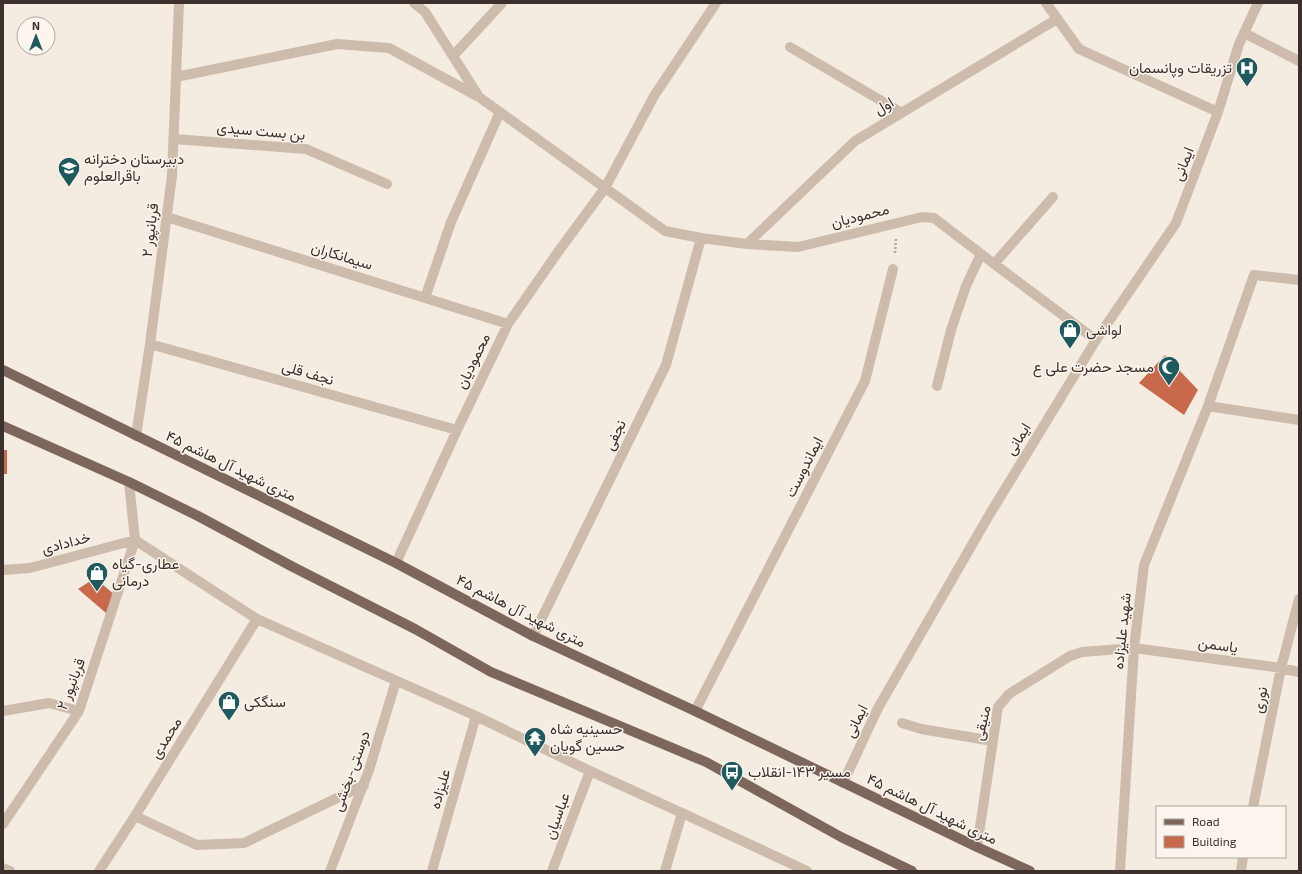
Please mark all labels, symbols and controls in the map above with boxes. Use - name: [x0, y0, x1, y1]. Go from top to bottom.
- north arrow: [16, 16, 56, 56]
- text: N: [32, 19, 40, 32]
- hospital icon: تزریقات وپانسمان: [1234, 55, 1260, 88]
- place label: تزریقات وپانسمان: [1129, 58, 1232, 78]
- street label: اول: [870, 92, 897, 119]
- street label: بن بست سیدی: [216, 117, 306, 145]
- street label: ایمانی: [1167, 144, 1199, 184]
- place label: دبیرستان دخترانه باقرالعلوم: [84, 149, 184, 186]
- school or university icon: دبیرستان دخترانه باقرالعلوم: [56, 155, 82, 188]
- street label: محمودیان: [829, 199, 891, 232]
- street label: قربانپور ۲: [137, 202, 163, 258]
- street label: سیمانکاران: [309, 237, 375, 274]
- shop icon: لواشی: [1057, 317, 1083, 350]
- place label: لواشی: [1086, 320, 1122, 340]
- street label: محمودیان: [451, 330, 494, 392]
- mosque icon: مسجد حضرت علی ع: [1156, 354, 1182, 387]
- street label: نجف قلی: [280, 356, 336, 390]
- place label: مسجد حضرت علی ع: [1033, 357, 1154, 378]
- street label: نجفی: [599, 416, 631, 454]
- street label: ایمانی: [1000, 419, 1036, 459]
- street label: ۴۵ متری شهید آل هاشم: [162, 426, 300, 506]
- street label: ایماندوست: [780, 433, 827, 500]
- street label: خدادادی: [39, 527, 93, 559]
- place label: عطاری-گیاه درمانی: [112, 554, 180, 591]
- shop icon: عطاری-گیاه درمانی: [84, 560, 110, 593]
- street label: ۴۵ متری شهید آل هاشم: [453, 570, 589, 652]
- street label: شهید علیزاده: [1108, 591, 1135, 670]
- street label: یاسمن: [1197, 632, 1239, 658]
- street label: قربانپور ۲: [52, 655, 90, 713]
- street label: نوری: [1248, 685, 1272, 715]
- shop icon: سنگکی: [216, 689, 242, 722]
- place label: سنگکی: [244, 692, 286, 712]
- street label: ایمانی: [839, 701, 873, 741]
- street label: منیقی: [968, 703, 996, 743]
- street label: محمدی: [145, 713, 187, 763]
- place label: حسینیه شاه حسین گویان: [550, 719, 625, 756]
- temple icon: حسینیه شاه حسین گویان: [522, 725, 548, 758]
- street label: دوستی-بخشی: [327, 728, 375, 814]
- bus stop icon: مسیر ۱۴۳-انقلاب: [719, 759, 745, 792]
- place label: مسیر ۱۴۳-انقلاب: [748, 762, 851, 781]
- street label: علیزاده: [425, 766, 454, 811]
- street label: ۴۵ متری شهید آل هاشم: [863, 769, 1001, 849]
- street label: عباسیان: [539, 790, 574, 842]
- legend: [1156, 806, 1286, 858]
- text: Road: [1192, 814, 1220, 828]
- text: Building: [1192, 834, 1237, 848]

